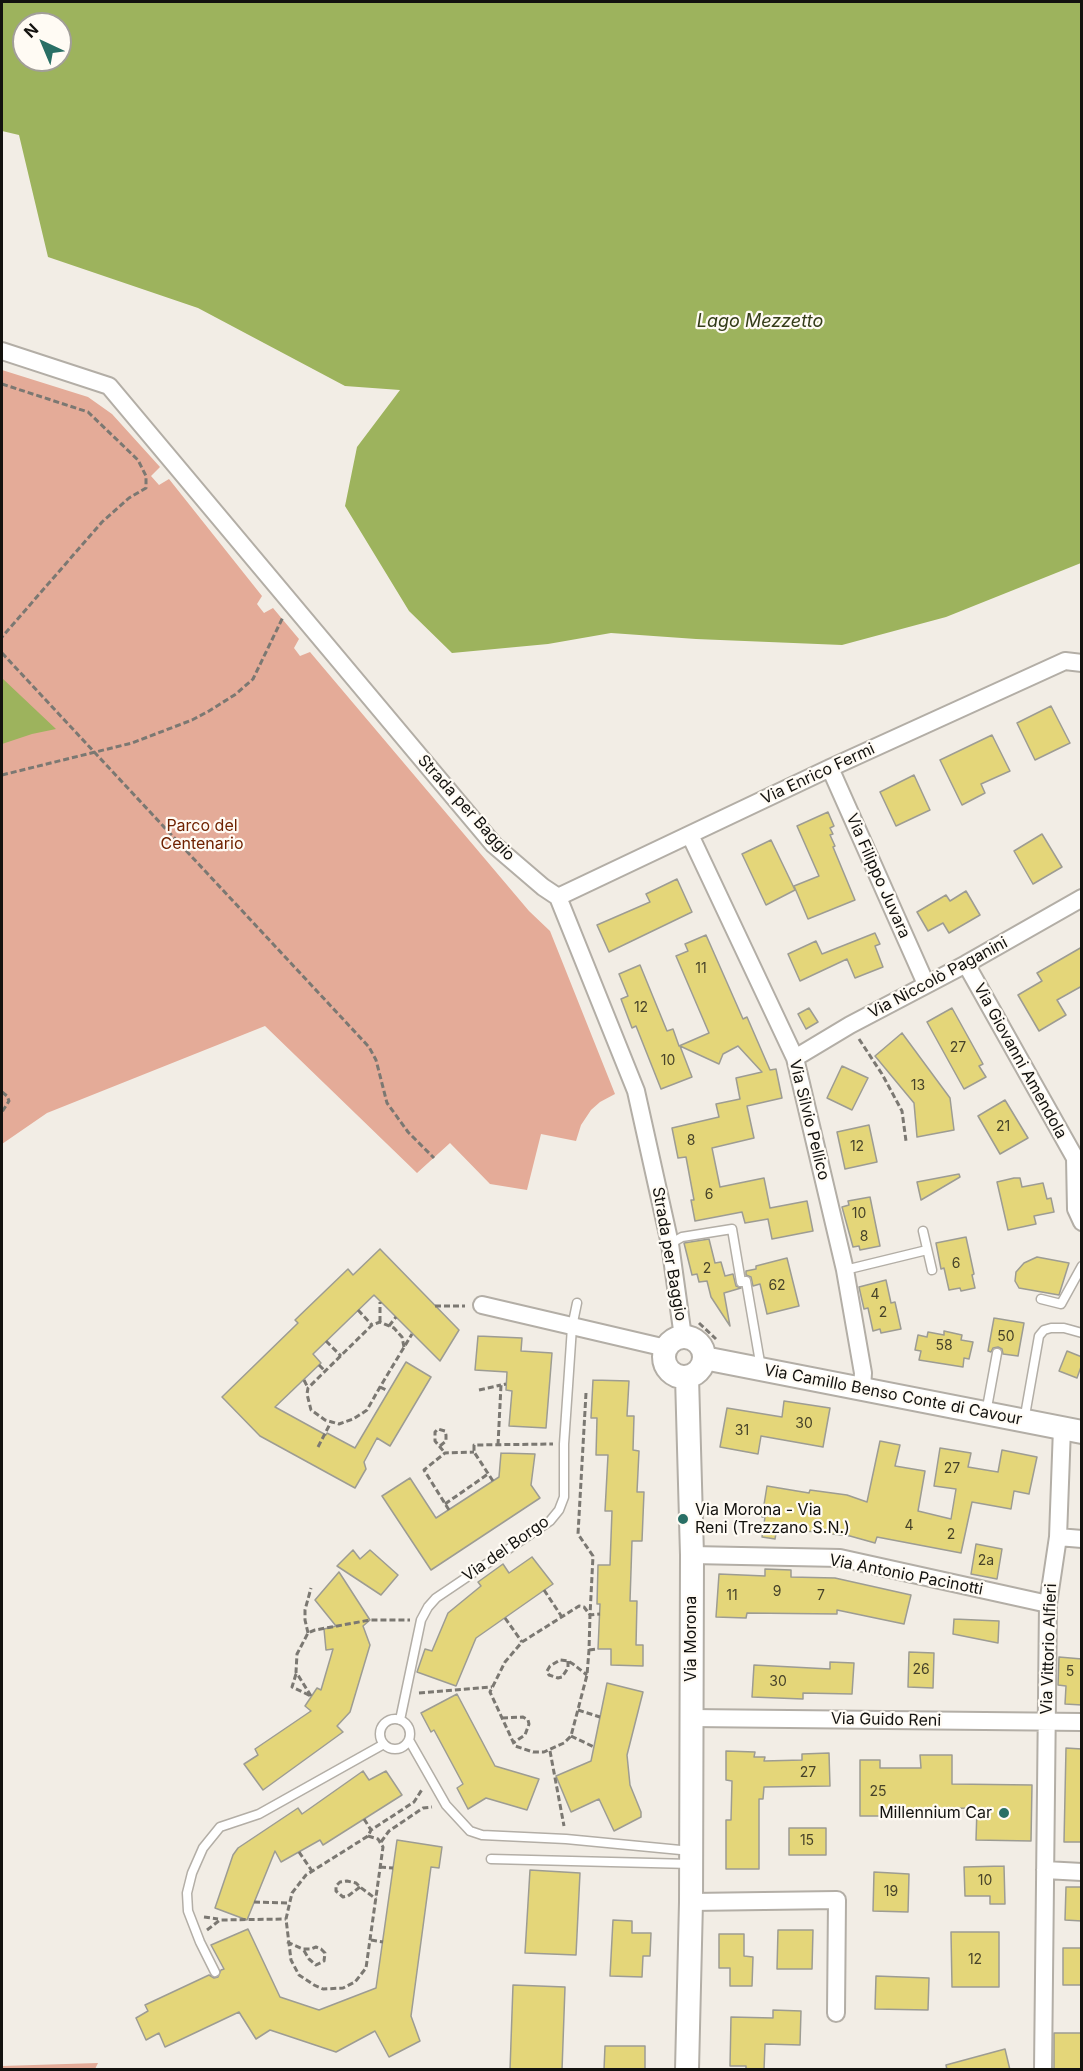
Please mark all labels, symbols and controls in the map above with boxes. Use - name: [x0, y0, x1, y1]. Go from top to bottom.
- north arrow: [12, 12, 72, 72]
- text: N: [20, 19, 42, 42]
- water label: Lago Mezzetto: [697, 311, 823, 333]
- street label: Via Enrico Fermi: [758, 739, 878, 809]
- street label: Strada per Baggio: [413, 751, 519, 865]
- street label: Via Filippo Juvara: [842, 811, 914, 941]
- park label: Parco del Centenario: [160, 816, 244, 854]
- street label: Via Niccolò Paganini: [865, 933, 1011, 1023]
- house number: 11: [695, 961, 707, 977]
- street label: Via Giovanni Amendola: [969, 980, 1071, 1142]
- house number: 12: [634, 1000, 648, 1016]
- house number: 27: [950, 1040, 966, 1056]
- house number: 10: [661, 1053, 675, 1069]
- street label: Via Silvio Pellico: [785, 1058, 833, 1182]
- house number: 13: [911, 1078, 925, 1094]
- house number: 21: [996, 1119, 1010, 1135]
- house number: 8: [687, 1133, 695, 1149]
- house number: 12: [850, 1139, 864, 1155]
- street label: Strada per Baggio: [648, 1185, 690, 1323]
- house number: 6: [705, 1187, 713, 1203]
- house number: 10: [852, 1206, 866, 1222]
- house number: 8: [860, 1229, 868, 1245]
- house number: 6: [952, 1256, 960, 1272]
- house number: 2: [703, 1261, 711, 1277]
- house number: 62: [768, 1278, 786, 1294]
- house number: 4: [870, 1287, 880, 1303]
- house number: 2: [879, 1305, 887, 1321]
- house number: 50: [997, 1329, 1015, 1345]
- house number: 58: [935, 1338, 953, 1354]
- street label: Via Camillo Benso Conte di Cavour: [762, 1361, 1024, 1429]
- house number: 30: [795, 1416, 813, 1432]
- house number: 31: [735, 1423, 749, 1439]
- house number: 27: [944, 1461, 960, 1477]
- place label: Via Morona - Via Reni (Trezzano S.N.): [695, 1500, 850, 1538]
- street label: Via del Borgo: [459, 1512, 553, 1586]
- marker: Via Morona - Via Reni (Trezzano S.N.): [676, 1512, 690, 1526]
- house number: 4: [904, 1518, 914, 1534]
- house number: 2: [947, 1527, 955, 1543]
- street label: Via Antonio Pacinotti: [828, 1551, 984, 1599]
- house number: 2a: [978, 1553, 994, 1569]
- street label: Via Vittorio Alfieri: [1037, 1583, 1061, 1715]
- house number: 9: [773, 1584, 781, 1600]
- house number: 11: [726, 1588, 738, 1604]
- house number: 7: [817, 1588, 825, 1604]
- street label: Via Morona: [681, 1596, 701, 1682]
- house number: 26: [912, 1662, 930, 1678]
- house number: 5: [1066, 1664, 1074, 1680]
- house number: 30: [769, 1674, 787, 1690]
- street label: Via Guido Reni: [831, 1709, 941, 1731]
- house number: 27: [800, 1765, 816, 1781]
- house number: 25: [869, 1784, 887, 1800]
- place label: Millennium Car: [879, 1803, 992, 1823]
- marker: Millennium Car: [997, 1806, 1011, 1820]
- house number: 15: [800, 1833, 814, 1849]
- house number: 10: [978, 1873, 992, 1889]
- house number: 19: [884, 1884, 898, 1900]
- house number: 12: [968, 1952, 982, 1968]

